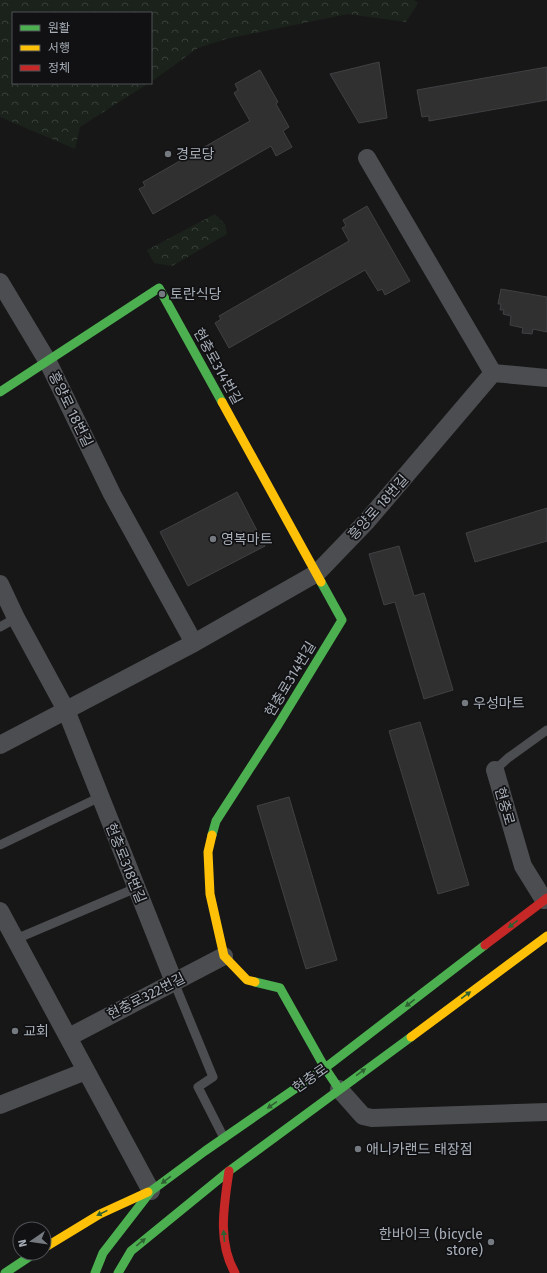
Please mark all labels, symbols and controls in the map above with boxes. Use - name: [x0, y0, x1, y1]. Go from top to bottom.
- legend: [12, 12, 152, 84]
- text: 원활: [48, 21, 70, 35]
- text: 서행: [48, 41, 70, 55]
- text: 정체: [48, 61, 70, 75]
- place label: 경로당: [176, 146, 215, 163]
- marker: 경로당: [163, 149, 173, 159]
- place label: 토란식당: [170, 286, 222, 303]
- marker: 토란식당: [157, 289, 167, 299]
- street label: 현충로314번길: [190, 325, 245, 407]
- street label: 흥양로 18번길: [45, 369, 96, 450]
- street label: 흥양로 18번길: [345, 471, 412, 543]
- place label: 영복마트: [221, 531, 273, 548]
- marker: 영복마트: [208, 534, 218, 544]
- street label: 현충로314번길: [261, 639, 319, 720]
- place label: 우성마트: [473, 695, 525, 712]
- marker: 우성마트: [460, 698, 470, 708]
- street label: 현충로: [491, 785, 518, 827]
- street label: 현충로318번길: [102, 821, 149, 906]
- one-way arrow: [508, 920, 519, 928]
- street label: 현충로322번길: [104, 970, 188, 1023]
- one-way arrow: [461, 992, 471, 1000]
- one-way arrow: [405, 999, 416, 1007]
- place label: 교회: [23, 1023, 49, 1040]
- marker: 교회: [10, 1026, 20, 1036]
- street label: 현충로: [290, 1060, 331, 1096]
- one-way arrow: [356, 1068, 366, 1076]
- one-way arrow: [266, 1101, 277, 1109]
- place label: 애니카랜드 태장점: [366, 1141, 473, 1158]
- marker: 애니카랜드 태장점: [353, 1144, 363, 1154]
- one-way arrow: [160, 1176, 171, 1184]
- one-way arrow: [97, 1210, 108, 1216]
- north arrow: [12, 1221, 52, 1261]
- place label: 한바이크 (bicycle store): [379, 1226, 483, 1259]
- one-way arrow: [221, 1230, 228, 1242]
- marker: 한바이크 (bicycle store): [486, 1237, 496, 1247]
- text: N: [16, 1238, 30, 1248]
- one-way arrow: [136, 1238, 147, 1247]

